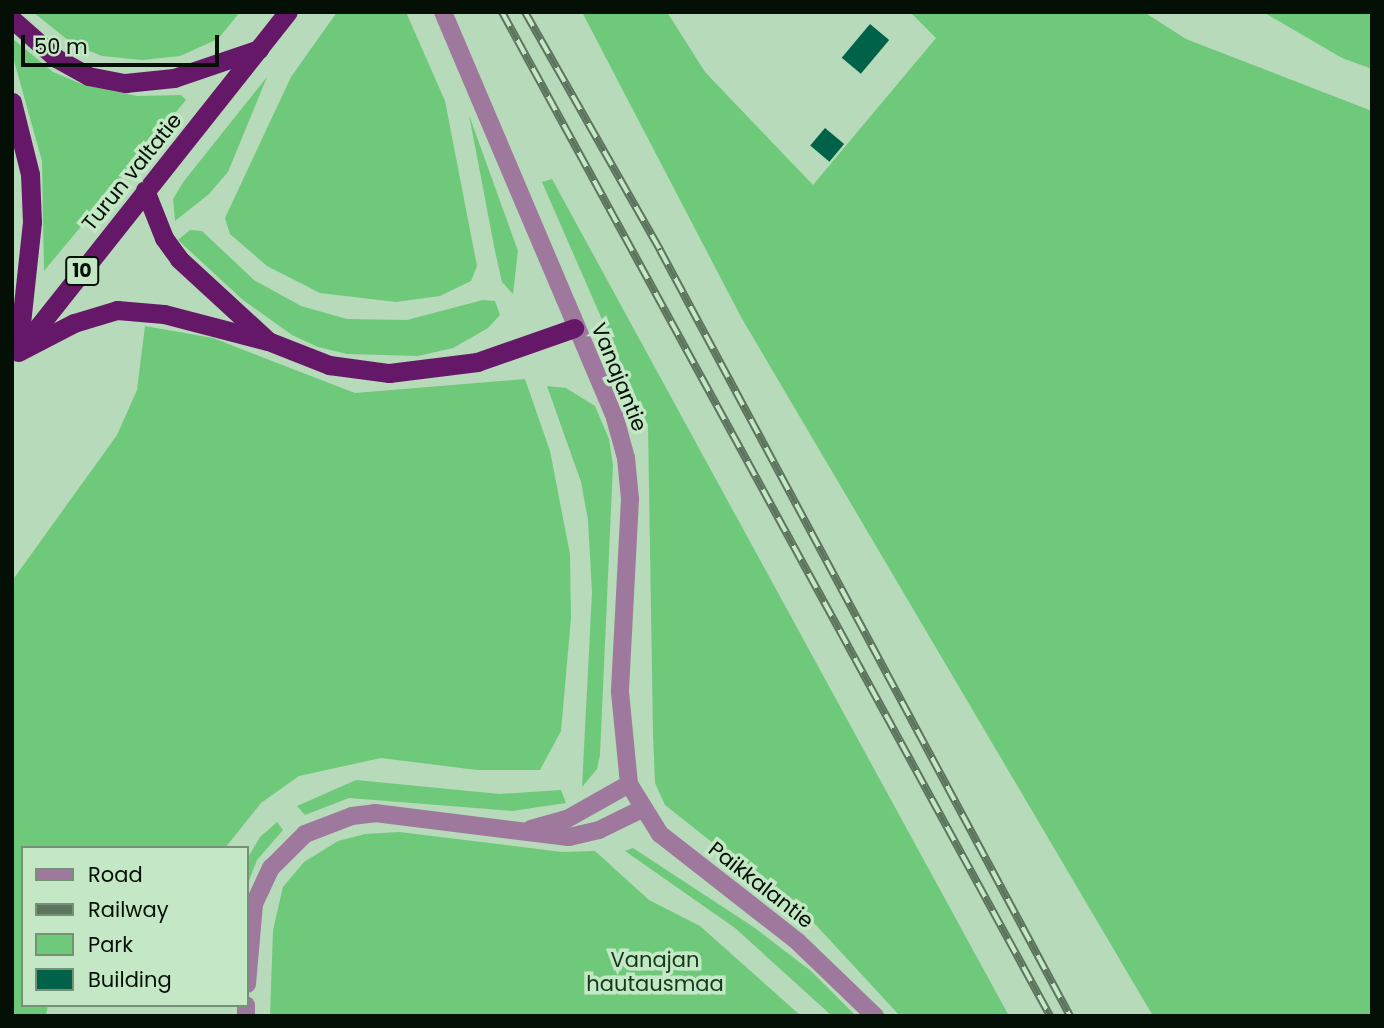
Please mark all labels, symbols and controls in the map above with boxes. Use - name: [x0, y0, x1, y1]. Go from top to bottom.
- scale bar: [24, 21, 222, 65]
- text: 50 m: [34, 32, 88, 61]
- street label: Turun valtatie: [77, 108, 187, 236]
- road number: 10: [64, 256, 100, 286]
- street label: Vanajantie: [586, 319, 652, 435]
- street label: Paikkalantie: [704, 836, 818, 934]
- legend: [21, 846, 248, 1007]
- text: Road: [88, 860, 143, 889]
- text: Railway: [88, 895, 169, 924]
- text: Park: [88, 930, 133, 959]
- park label: Vanajan hautausmaa: [586, 947, 724, 997]
- text: Building: [88, 965, 172, 994]

